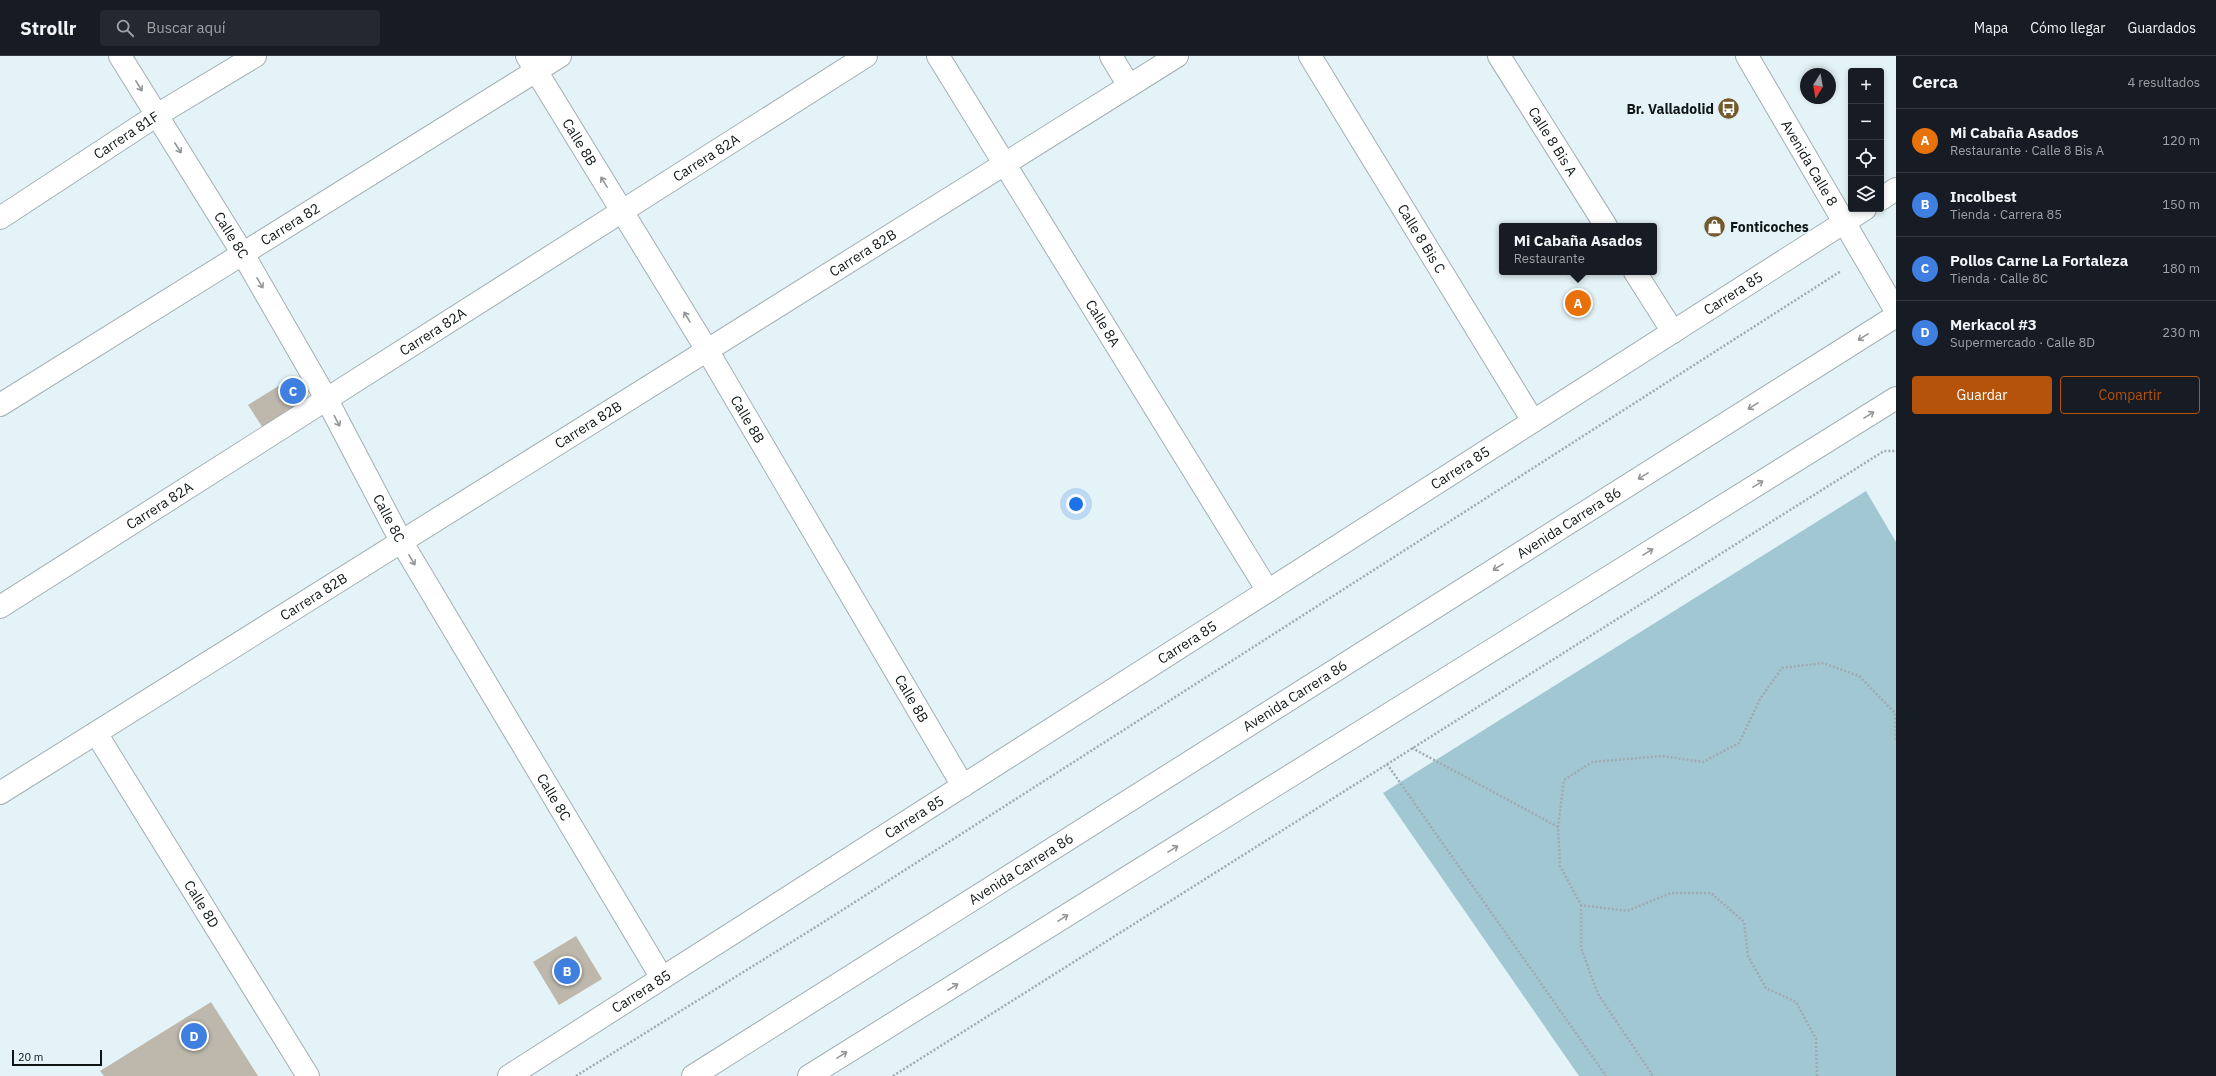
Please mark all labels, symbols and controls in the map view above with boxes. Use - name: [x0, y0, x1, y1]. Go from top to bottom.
- search box: [100, 10, 380, 46]
- text: Strollr: [20, 16, 76, 40]
- icon: search: [114, 17, 136, 39]
- text: Buscar aquí: [146, 18, 226, 37]
- text: Mapa: [1974, 19, 2008, 37]
- text: Cómo llegar: [2030, 19, 2105, 37]
- text: Guardados: [2127, 19, 2196, 37]
- north arrow: [1800, 68, 1836, 104]
- map controls: [1848, 68, 1884, 212]
- button: +: [1848, 68, 1884, 104]
- text: Cerca: [1912, 71, 1958, 93]
- text: 4 resultados: [2127, 74, 2200, 91]
- one-way arrow: [135, 80, 143, 92]
- bus stop icon: Br. Valladolid: [1716, 96, 1742, 122]
- place label: Br. Valladolid: [1626, 100, 1714, 118]
- street label: Calle 8 Bis A: [1524, 104, 1581, 179]
- button: −: [1848, 104, 1884, 140]
- street label: Carrera 81F: [90, 107, 163, 163]
- street label: Calle 8B: [558, 115, 601, 169]
- street label: Avenida Calle 8: [1777, 117, 1842, 209]
- text: Mi Cabaña Asados: [1950, 123, 2079, 142]
- street label: Carrera 82A: [669, 130, 743, 186]
- text: A: [1921, 132, 1929, 149]
- text: 120 m: [2162, 132, 2200, 149]
- button: locate: [1848, 140, 1884, 176]
- one-way arrow: [174, 142, 182, 154]
- text: Restaurante · Calle 8 Bis A: [1950, 142, 2104, 159]
- one-way arrow: [600, 176, 608, 188]
- button: layers: [1848, 176, 1884, 212]
- text: Incolbest: [1950, 187, 2017, 206]
- text: B: [1921, 196, 1929, 213]
- text: 150 m: [2162, 196, 2200, 213]
- street label: Carrera 82: [257, 199, 323, 249]
- street label: Calle 8 Bis C: [1394, 201, 1450, 277]
- text: Tienda · Carrera 85: [1950, 206, 2062, 223]
- street label: Calle 8C: [210, 208, 253, 262]
- shop icon: Fonticoches: [1702, 214, 1728, 240]
- place label: Fonticoches: [1730, 218, 1809, 236]
- popup: [1499, 223, 1657, 275]
- street label: Carrera 82B: [826, 225, 900, 281]
- text: Mi Cabaña Asados: [1514, 231, 1642, 250]
- text: Restaurante: [1514, 250, 1585, 267]
- text: Pollos Carne La Fortaleza: [1950, 251, 2128, 270]
- text: C: [1921, 260, 1929, 277]
- text: 180 m: [2162, 260, 2200, 277]
- street label: Carrera 85: [1700, 268, 1766, 319]
- text: Tienda · Calle 8C: [1950, 270, 2048, 287]
- one-way arrow: [257, 277, 265, 289]
- pin: A: [1565, 288, 1591, 318]
- street label: Calle 8A: [1081, 296, 1124, 350]
- street label: Carrera 82A: [396, 304, 470, 360]
- one-way arrow: [683, 311, 691, 322]
- text: Merkacol #3: [1950, 315, 2037, 334]
- text: D: [1920, 324, 1930, 341]
- text: 230 m: [2162, 324, 2200, 341]
- one-way arrow: [1857, 333, 1869, 341]
- text: Supermercado · Calle 8D: [1950, 334, 2095, 351]
- pin: C: [280, 376, 306, 406]
- button: Guardar: [1912, 376, 2052, 414]
- button: Compartir: [2060, 376, 2200, 414]
- street label: Calle 8B: [727, 392, 769, 446]
- street label: Carrera 82B: [551, 397, 625, 452]
- one-way arrow: [1748, 402, 1759, 410]
- one-way arrow: [1863, 410, 1875, 418]
- one-way arrow: [334, 415, 342, 427]
- street label: Carrera 85: [1427, 442, 1493, 493]
- one-way arrow: [1637, 472, 1649, 480]
- street label: Carrera 82A: [123, 478, 196, 533]
- one-way arrow: [1753, 479, 1764, 488]
- street label: Avenida Carrera 86: [1513, 483, 1625, 562]
- street label: Calle 8C: [369, 491, 409, 546]
- your location: [1066, 494, 1086, 514]
- one-way arrow: [1642, 548, 1654, 556]
- one-way arrow: [409, 554, 417, 566]
- one-way arrow: [1492, 564, 1504, 572]
- street label: Carrera 82B: [277, 569, 351, 624]
- street label: Carrera 85: [1154, 617, 1220, 668]
- street label: Avenida Carrera 86: [1239, 656, 1351, 735]
- street label: Calle 8B: [891, 672, 933, 726]
- street label: Calle 8C: [533, 770, 575, 824]
- street label: Carrera 85: [881, 791, 947, 842]
- street label: Avenida Carrera 86: [965, 829, 1077, 909]
- one-way arrow: [1167, 845, 1178, 853]
- street label: Calle 8D: [180, 877, 223, 931]
- one-way arrow: [1057, 913, 1069, 921]
- pin: B: [554, 956, 580, 986]
- street label: Carrera 85: [608, 966, 674, 1017]
- one-way arrow: [947, 982, 959, 990]
- pin: D: [181, 1021, 207, 1051]
- scale bar: [12, 1048, 102, 1067]
- text: 20 m: [18, 1050, 43, 1064]
- one-way arrow: [836, 1051, 848, 1059]

